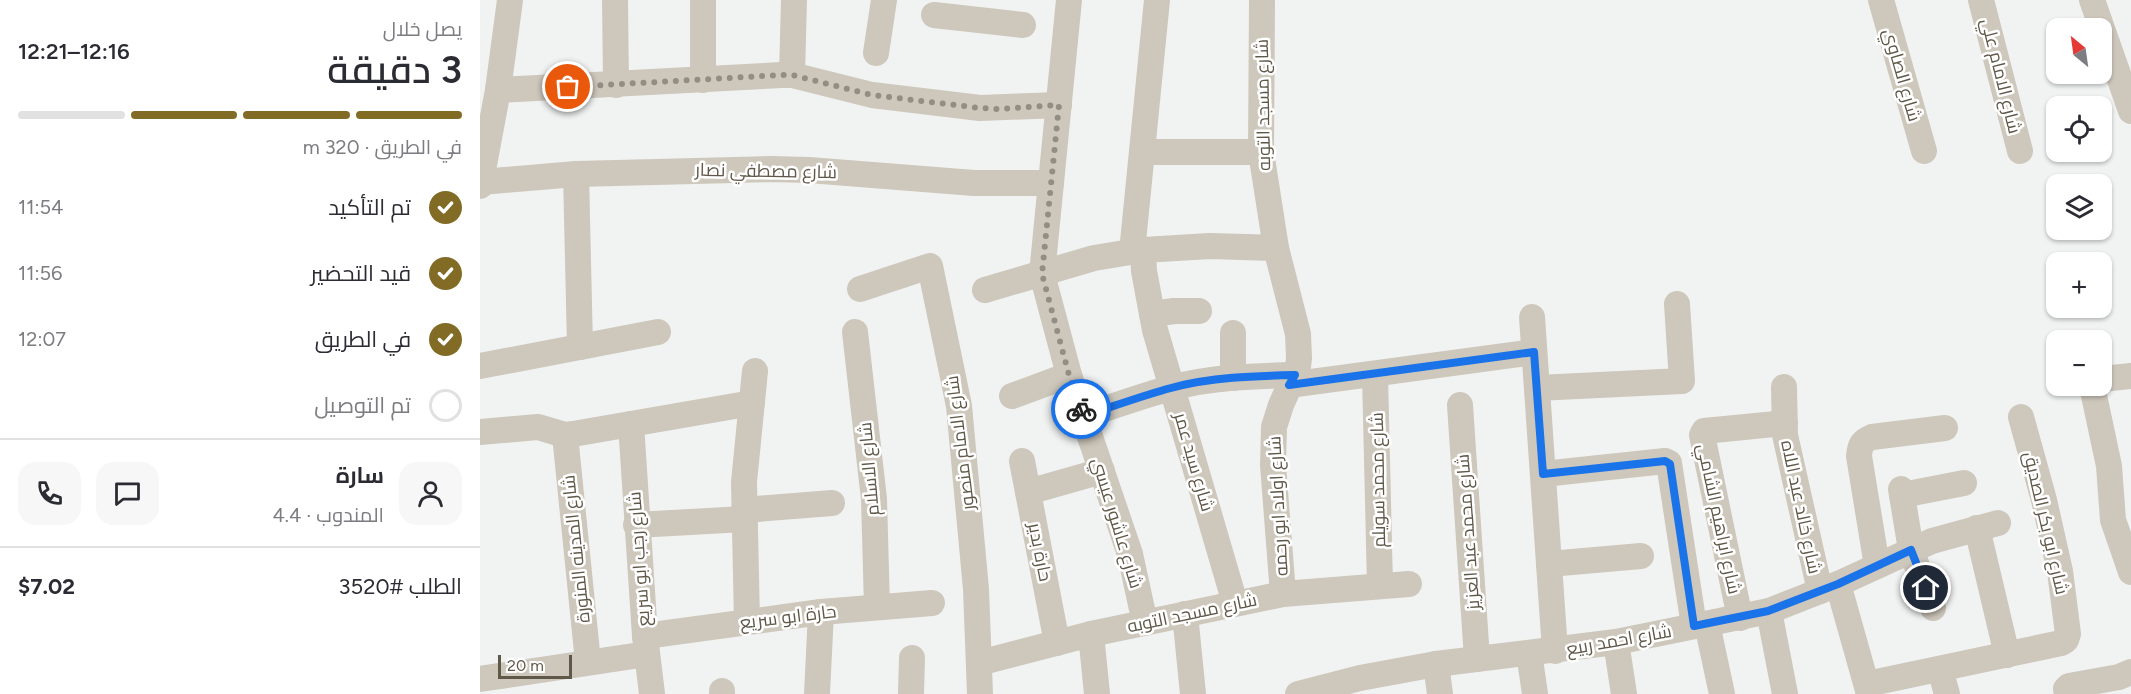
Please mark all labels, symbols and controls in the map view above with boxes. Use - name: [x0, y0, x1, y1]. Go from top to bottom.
- street label: شارع الامام علي: [1973, 16, 2026, 137]
- text: يصل خلال: [383, 17, 462, 41]
- north arrow: [2046, 18, 2112, 84]
- map controls: [2046, 18, 2112, 396]
- street label: شارع الصاوي: [1875, 26, 1926, 125]
- text: 12:16–12:21: [18, 38, 130, 65]
- street label: شارع مسجد التوبه: [1251, 39, 1276, 171]
- text: 3 دقيقة: [327, 46, 462, 93]
- pin: [542, 61, 593, 112]
- icon: bag: [551, 70, 584, 103]
- button: locate: [2046, 96, 2112, 162]
- text: في الطريق · 320 m: [303, 135, 462, 159]
- street label: شارع مصطفي نصار: [694, 159, 837, 186]
- button: layers: [2046, 174, 2112, 240]
- icon: check: [429, 191, 462, 224]
- text: تم التأكيد: [328, 194, 411, 221]
- text: 11:54: [18, 195, 64, 219]
- button: +: [2046, 252, 2112, 318]
- icon: check: [429, 257, 462, 290]
- text: قيد التحضير: [310, 260, 411, 287]
- text: 11:56: [18, 261, 62, 285]
- icon: check: [429, 323, 462, 356]
- text: في الطريق: [315, 326, 411, 353]
- text: 12:07: [18, 327, 66, 351]
- button: −: [2046, 330, 2112, 396]
- street label: شارع الامام منصور: [941, 374, 980, 513]
- courier: [1051, 379, 1111, 439]
- text: تم التوصيل: [314, 392, 411, 419]
- icon: bike: [1065, 393, 1098, 426]
- street label: شارع سيد عمر: [1168, 409, 1219, 514]
- street label: شارع محمد سويلم: [1366, 412, 1391, 548]
- street label: شارع الاسلام: [854, 421, 885, 517]
- street label: شارع اولاد ابو رحمه: [1263, 435, 1294, 577]
- street label: شارع خالد عبد اللاه: [1775, 438, 1826, 576]
- street label: شارع ابراهيم الشامي: [1689, 442, 1746, 597]
- street label: شارع ابو بكر الصديق: [2018, 449, 2073, 597]
- street label: شارع محمد عبد العزيز: [1452, 453, 1485, 612]
- street label: شارع عاشور عيسي: [1085, 455, 1147, 592]
- button: phone: [18, 462, 81, 525]
- button: chat: [96, 462, 159, 525]
- text: سارة: [336, 462, 384, 489]
- button: person: [399, 462, 462, 525]
- street label: شارع المدينه المنورة: [557, 474, 596, 624]
- street label: شارع رجب ابو سريع: [623, 491, 656, 627]
- text: المندوب · 4.4: [272, 503, 384, 527]
- street label: حارة بدير: [1023, 520, 1056, 583]
- pin: [1900, 562, 1951, 613]
- icon: home: [1909, 571, 1942, 604]
- text: $7.02: [18, 573, 75, 600]
- text: الطلب #3520: [339, 573, 462, 600]
- street label: شارع مسجد التوبه: [1125, 589, 1259, 638]
- street label: حارة ابو سريع: [738, 600, 838, 635]
- street label: شارع احمد ربيع: [1565, 620, 1674, 661]
- scale bar: [498, 652, 572, 680]
- text: 20 m: [507, 656, 544, 675]

